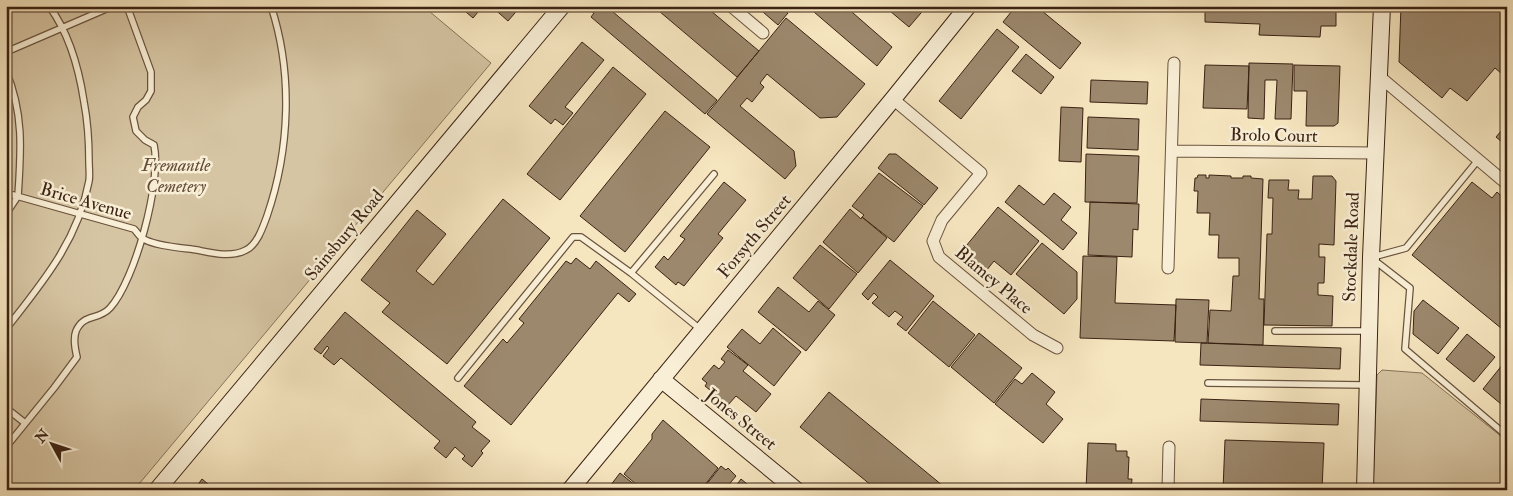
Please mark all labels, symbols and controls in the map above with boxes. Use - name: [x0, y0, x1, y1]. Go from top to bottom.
- street label: Brolo Court: [1230, 123, 1318, 148]
- park label: Fremantle Cemetery: [141, 154, 211, 198]
- street label: Brice Avenue: [38, 177, 135, 226]
- street label: Sainsbury Road: [300, 185, 389, 286]
- street label: Forsyth Street: [713, 189, 796, 283]
- street label: Stockdale Road: [1338, 192, 1365, 302]
- street label: Blamey Place: [950, 241, 1038, 320]
- street label: Jones Street: [699, 383, 781, 455]
- north arrow: [28, 418, 78, 468]
- text: N: [31, 425, 53, 447]

